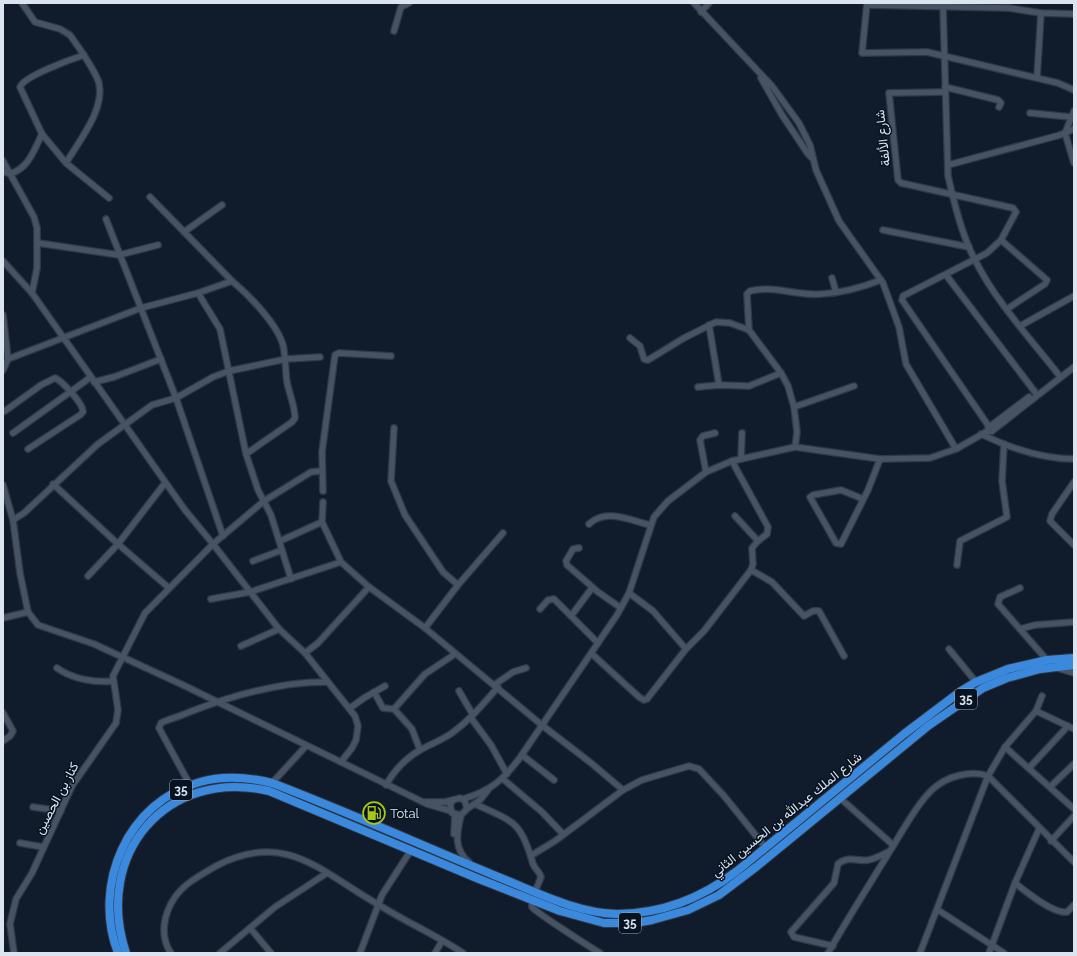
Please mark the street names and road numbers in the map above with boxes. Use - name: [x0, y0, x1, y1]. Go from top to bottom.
- street label: شارع الألفة: [872, 109, 895, 167]
- road number: 35: [955, 689, 977, 709]
- street label: شارع الملك عبدالله بن الحسين الثاني: [708, 749, 866, 882]
- street label: كناز بن الحصين: [31, 760, 83, 837]
- road number: 35: [170, 780, 192, 800]
- road number: 35: [619, 913, 641, 933]

